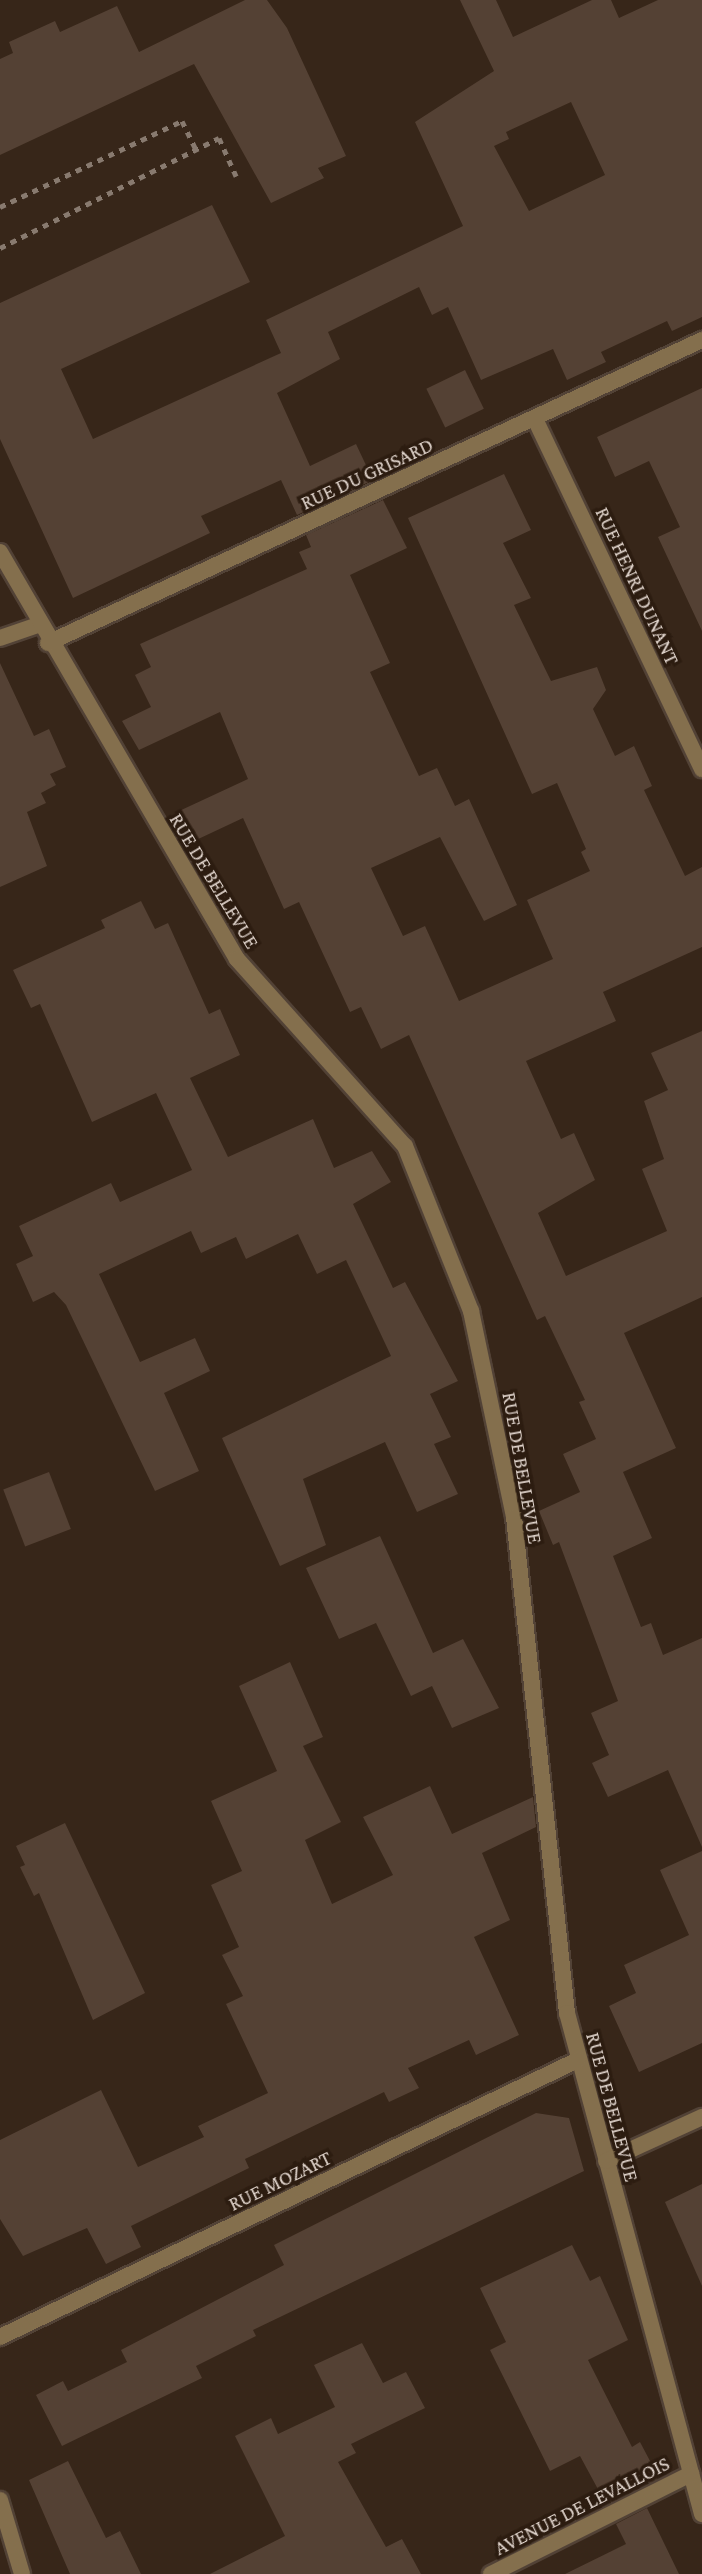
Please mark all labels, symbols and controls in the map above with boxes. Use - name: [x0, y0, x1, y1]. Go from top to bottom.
- street label: RUE DU GRISARD: [297, 433, 437, 515]
- street label: RUE HENRI DUNANT: [590, 503, 684, 669]
- street label: RUE DE BELLEVUE: [164, 809, 264, 953]
- street label: RUE DE BELLEVUE: [497, 1390, 547, 1546]
- street label: RUE DE BELLEVUE: [581, 2030, 643, 2184]
- street label: RUE MOZART: [225, 2146, 335, 2216]
- street label: AVENUE DE LEVALLOIS: [490, 2451, 674, 2561]

